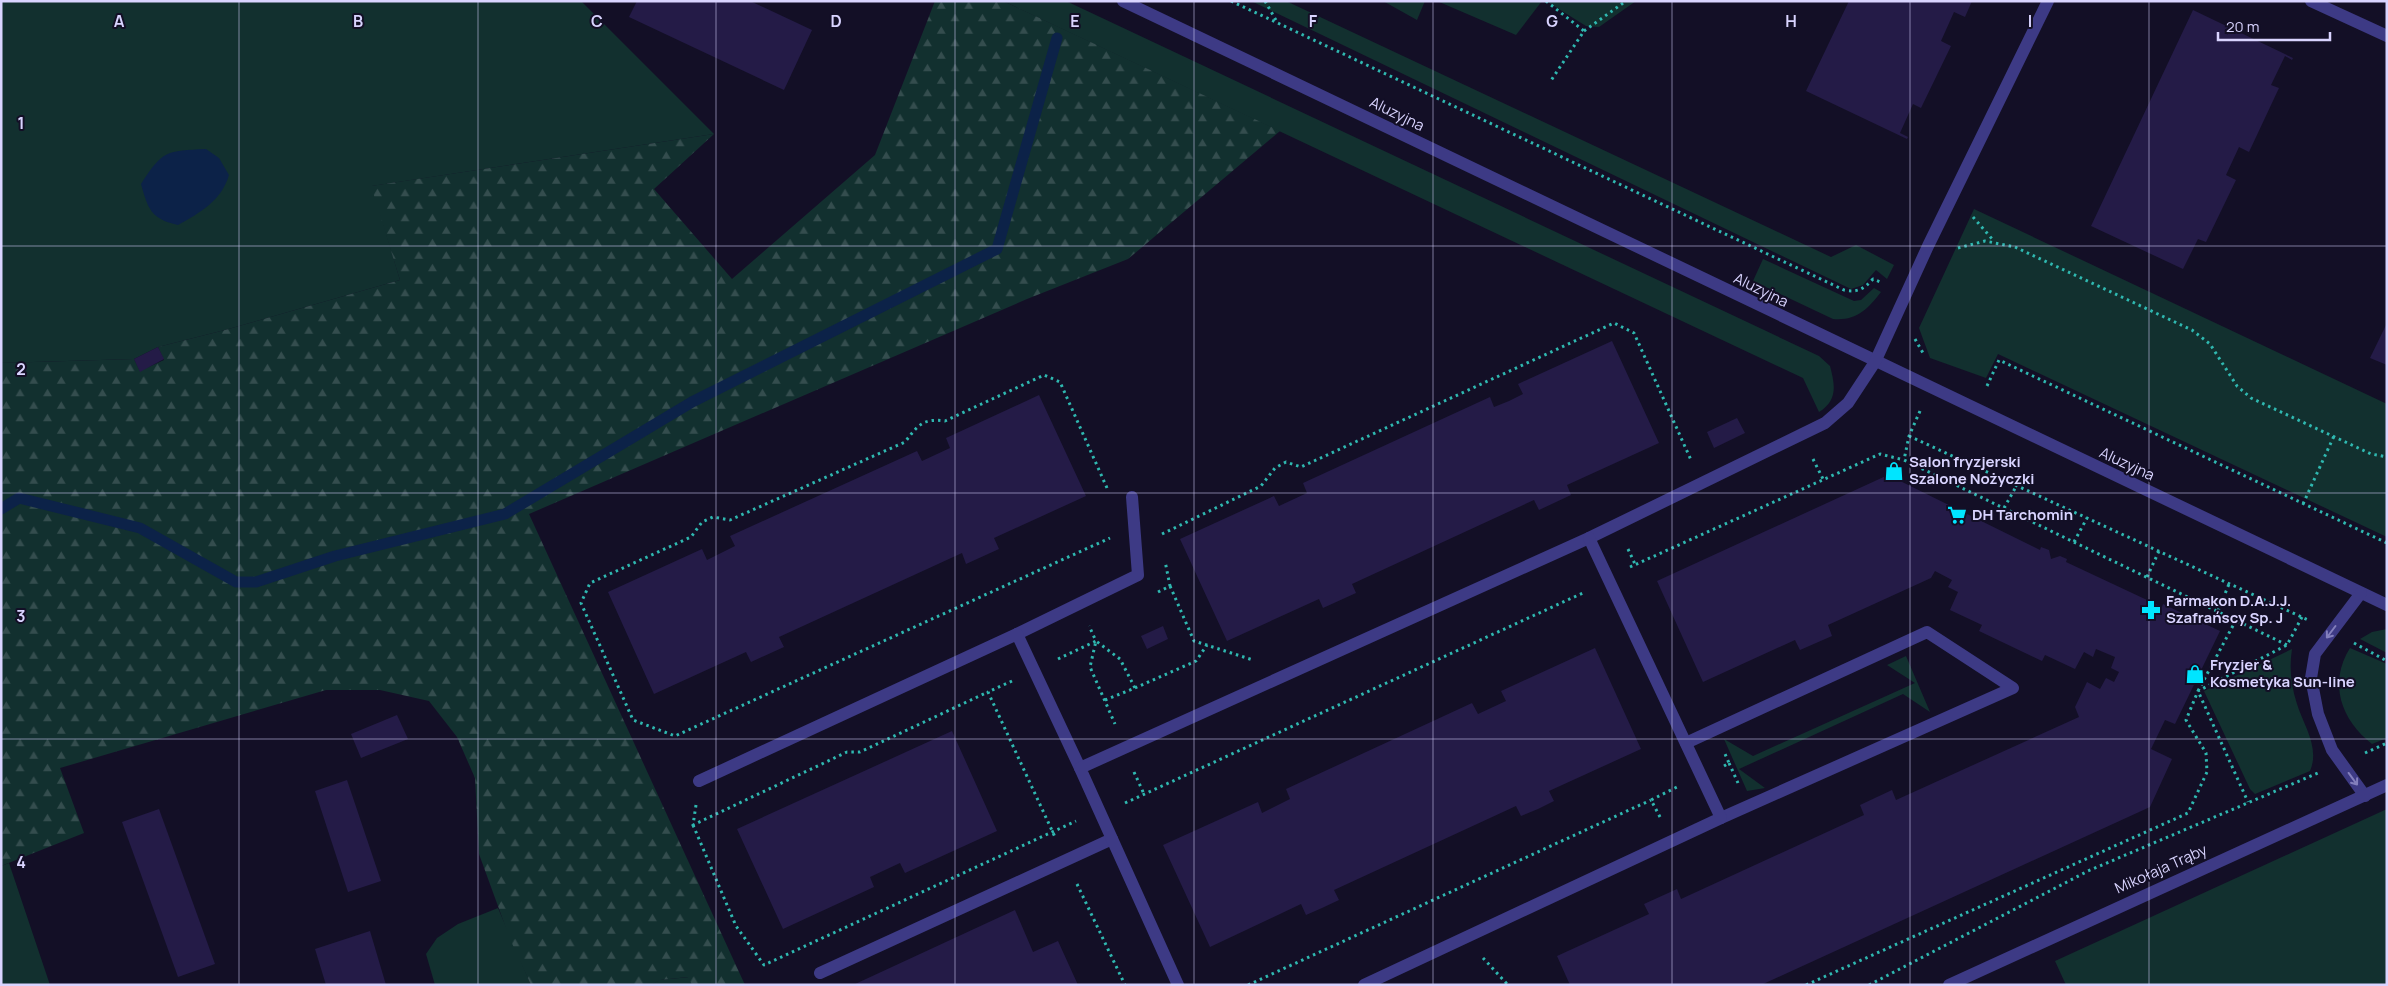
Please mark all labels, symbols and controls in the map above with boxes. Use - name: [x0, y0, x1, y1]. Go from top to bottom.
- text: A: [114, 10, 125, 32]
- text: B: [353, 10, 363, 32]
- text: C: [591, 10, 603, 32]
- text: D: [830, 10, 842, 32]
- text: E: [1070, 10, 1080, 32]
- text: F: [1309, 10, 1318, 32]
- text: G: [1546, 10, 1558, 32]
- text: H: [1785, 10, 1797, 32]
- text: I: [2028, 10, 2032, 32]
- scale bar: [2218, 10, 2330, 42]
- text: 20 m: [2226, 16, 2259, 37]
- street label: Aluzyjna: [1366, 91, 1428, 136]
- text: 1: [17, 112, 25, 134]
- street label: Aluzyjna: [1730, 267, 1792, 312]
- text: 2: [16, 358, 26, 380]
- street label: Aluzyjna: [2096, 442, 2158, 485]
- place label: Salon fryzjerski Szalone Nożyczki: [1909, 451, 2034, 489]
- shop icon: Salon fryzjerski Szalone Nożyczki: [1883, 460, 1905, 482]
- supermarket icon: DH Tarchomin: [1946, 504, 1968, 526]
- place label: DH Tarchomin: [1972, 504, 2073, 525]
- place label: Farmakon D.A.J.J. Szafrańscy Sp. J: [2166, 590, 2291, 628]
- pharmacy icon: Farmakon D.A.J.J. Szafrańscy Sp. J: [2140, 599, 2162, 621]
- text: 3: [16, 605, 26, 627]
- one-way arrow: [2326, 625, 2337, 638]
- place label: Fryzjer & Kosmetyka Sun-line: [2210, 654, 2355, 692]
- shop icon: Fryzjer & Kosmetyka Sun-line: [2184, 663, 2206, 685]
- one-way arrow: [2347, 772, 2358, 785]
- street label: Mikołaja Trąby: [2111, 839, 2210, 898]
- text: 4: [16, 851, 26, 873]

